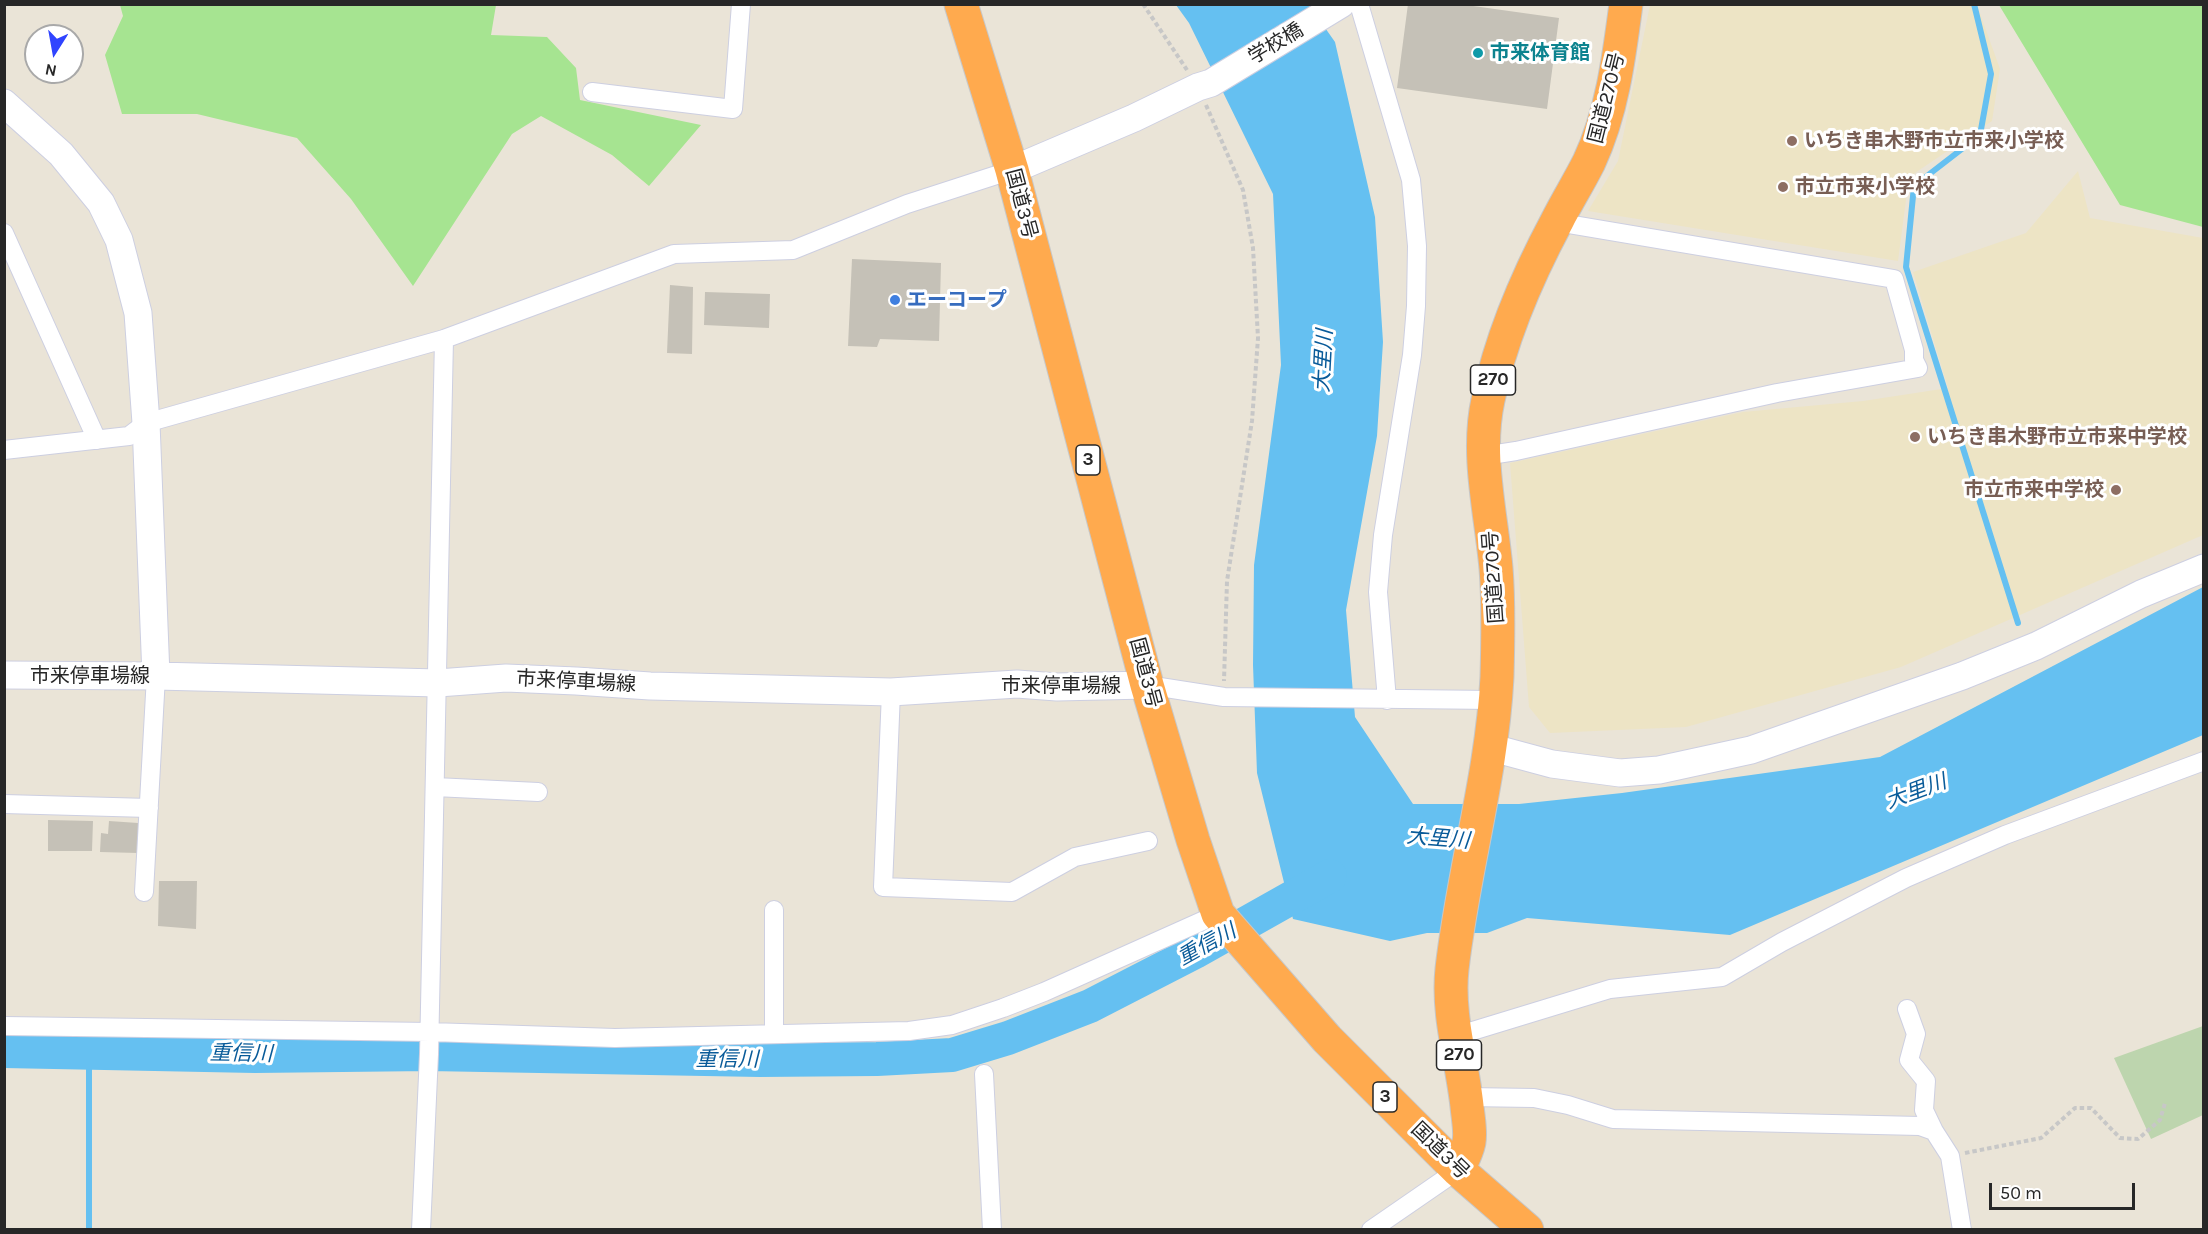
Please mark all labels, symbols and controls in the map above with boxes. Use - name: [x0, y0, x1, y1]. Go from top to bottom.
- street label: 学校橋: [1244, 18, 1308, 70]
- north arrow: [24, 24, 84, 84]
- place label: 市来体育館: [1490, 41, 1590, 65]
- marker: 市来体育館: [1471, 46, 1485, 60]
- street label: 国道270号: [1584, 50, 1630, 146]
- text: N: [43, 60, 58, 81]
- place label: いちき串木野市立市来小学校: [1804, 129, 2064, 153]
- marker: いちき串木野市立市来小学校: [1785, 134, 1799, 148]
- street label: 国道3号: [1000, 166, 1042, 242]
- place label: 市立市来小学校: [1795, 175, 1935, 199]
- marker: 市立市来小学校: [1776, 180, 1790, 194]
- place label: エーコープ: [907, 288, 1007, 312]
- marker: エーコープ: [888, 293, 902, 307]
- water label: 大里川: [1310, 329, 1338, 393]
- road number: 270: [1470, 365, 1516, 395]
- place label: いちき串木野市立市来中学校: [1927, 425, 2187, 449]
- marker: いちき串木野市立市来中学校: [1908, 430, 1922, 444]
- road number: 3: [1076, 445, 1100, 475]
- place label: 市立市来中学校: [1964, 478, 2104, 502]
- marker: 市立市来中学校: [2109, 483, 2123, 497]
- street label: 国道270号: [1479, 530, 1509, 624]
- street label: 国道3号: [1124, 635, 1166, 711]
- street label: 市来停車場線: [30, 664, 150, 688]
- street label: 市来停車場線: [515, 667, 637, 697]
- street label: 市来停車場線: [1001, 674, 1121, 698]
- water label: 大里川: [1882, 769, 1950, 815]
- water label: 大里川: [1406, 824, 1470, 854]
- water label: 重信川: [1173, 919, 1241, 971]
- road number: 270: [1436, 1040, 1482, 1070]
- water label: 重信川: [209, 1041, 273, 1067]
- water label: 重信川: [696, 1047, 758, 1073]
- road number: 3: [1373, 1082, 1397, 1112]
- street label: 国道3号: [1406, 1117, 1474, 1185]
- scale bar: [1992, 1171, 2138, 1209]
- text: 50 m: [2000, 1182, 2042, 1204]

